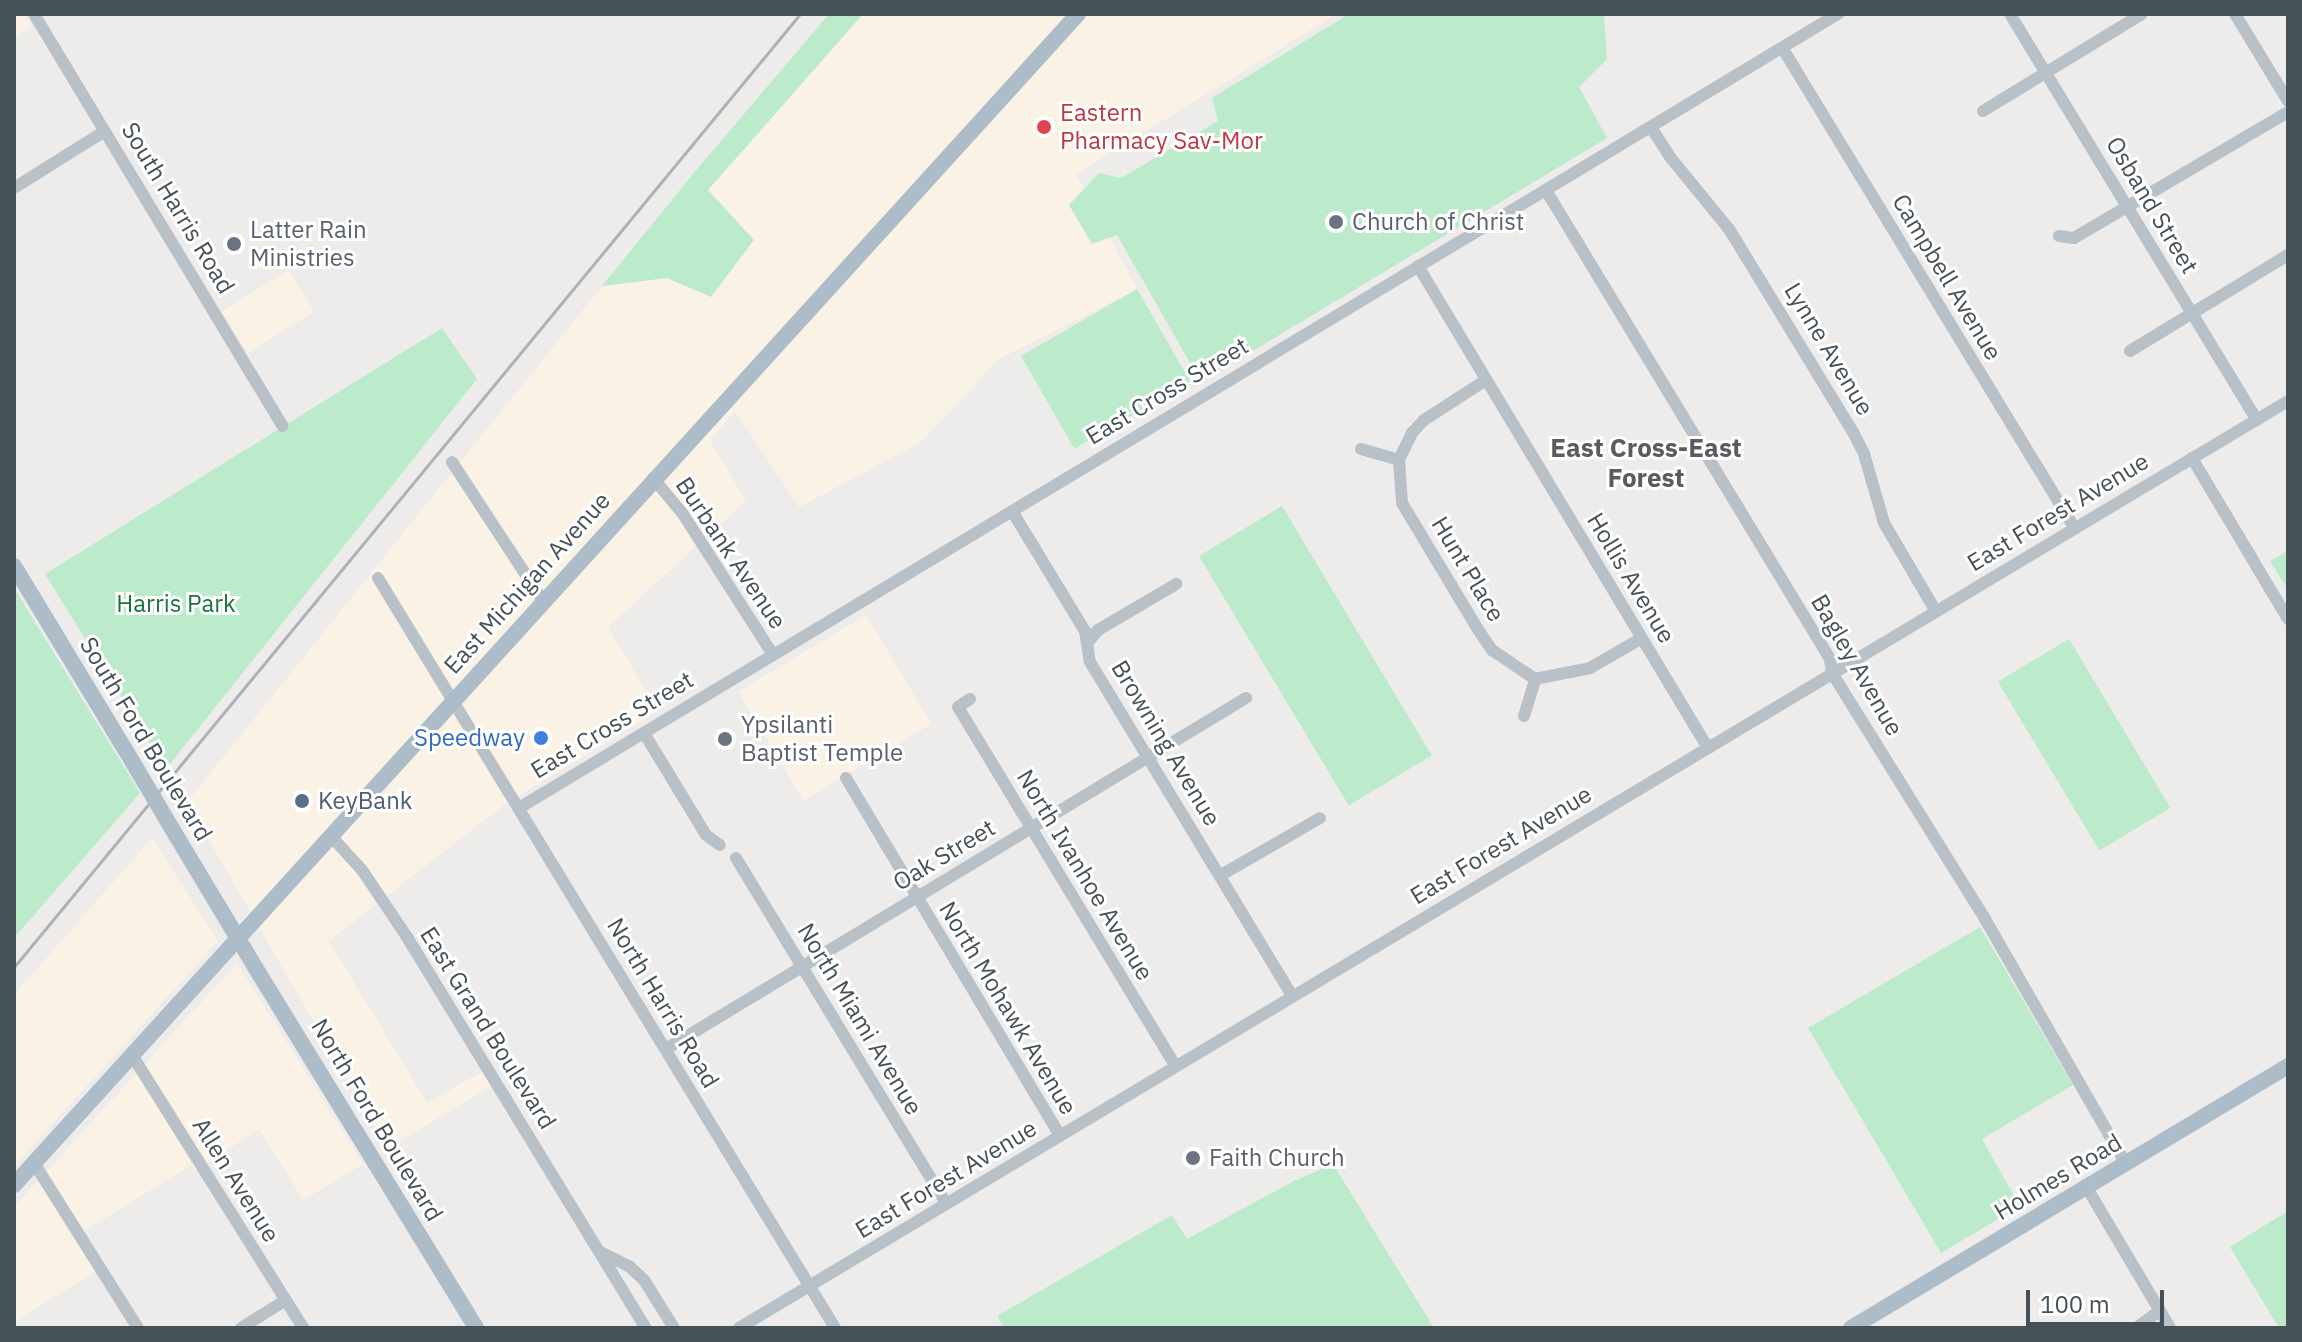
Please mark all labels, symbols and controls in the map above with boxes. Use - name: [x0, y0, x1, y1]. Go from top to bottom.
- place label: Eastern Pharmacy Sav-Mor: [1060, 99, 1263, 155]
- street label: South Harris Road: [116, 117, 240, 299]
- marker: Eastern Pharmacy Sav-Mor: [1035, 118, 1053, 136]
- street label: Osband Street: [2100, 131, 2204, 279]
- street label: Campbell Avenue: [1886, 189, 2008, 365]
- place label: Church of Christ: [1352, 208, 1524, 236]
- marker: Church of Christ: [1327, 213, 1345, 231]
- place label: Latter Rain Ministries: [250, 216, 367, 272]
- marker: Latter Rain Ministries: [225, 235, 243, 253]
- street label: Lynne Avenue: [1778, 278, 1880, 420]
- street label: East Cross Street: [1081, 331, 1253, 451]
- district label: East Cross-East Forest: [1550, 432, 1742, 494]
- street label: East Forest Avenue: [1962, 447, 2154, 577]
- street label: Burbank Avenue: [670, 472, 792, 634]
- street label: East Michigan Avenue: [438, 486, 616, 680]
- street label: Hollis Avenue: [1581, 508, 1681, 648]
- street label: Hunt Place: [1425, 511, 1511, 627]
- street label: Bagley Avenue: [1805, 589, 1909, 741]
- park label: Harris Park: [116, 590, 236, 618]
- street label: South Ford Boulevard: [74, 632, 218, 846]
- street label: Browning Avenue: [1105, 655, 1227, 831]
- street label: East Cross Street: [526, 665, 698, 785]
- place label: Ypsilanti Baptist Temple: [741, 711, 903, 767]
- place label: Speedway: [414, 724, 525, 752]
- marker: Speedway: [532, 729, 550, 747]
- marker: Ypsilanti Baptist Temple: [716, 730, 734, 748]
- street label: North Ivanhoe Avenue: [1011, 764, 1159, 986]
- street label: East Forest Avenue: [1405, 780, 1597, 910]
- place label: KeyBank: [318, 787, 412, 815]
- marker: KeyBank: [293, 792, 311, 810]
- street label: Oak Street: [888, 813, 1000, 897]
- street label: North Mohawk Avenue: [933, 896, 1083, 1120]
- street label: North Harris Road: [601, 913, 725, 1093]
- street label: North Miami Avenue: [791, 918, 929, 1120]
- street label: East Grand Boulevard: [414, 922, 562, 1134]
- street label: North Ford Boulevard: [305, 1014, 449, 1226]
- street label: Allen Avenue: [186, 1113, 286, 1247]
- street label: East Forest Avenue: [850, 1114, 1042, 1244]
- street label: Holmes Road: [1989, 1128, 2127, 1226]
- place label: Faith Church: [1209, 1144, 1345, 1172]
- marker: Faith Church: [1184, 1149, 1202, 1167]
- scale bar: [2030, 1274, 2168, 1324]
- text: 100 m: [2040, 1288, 2110, 1320]

